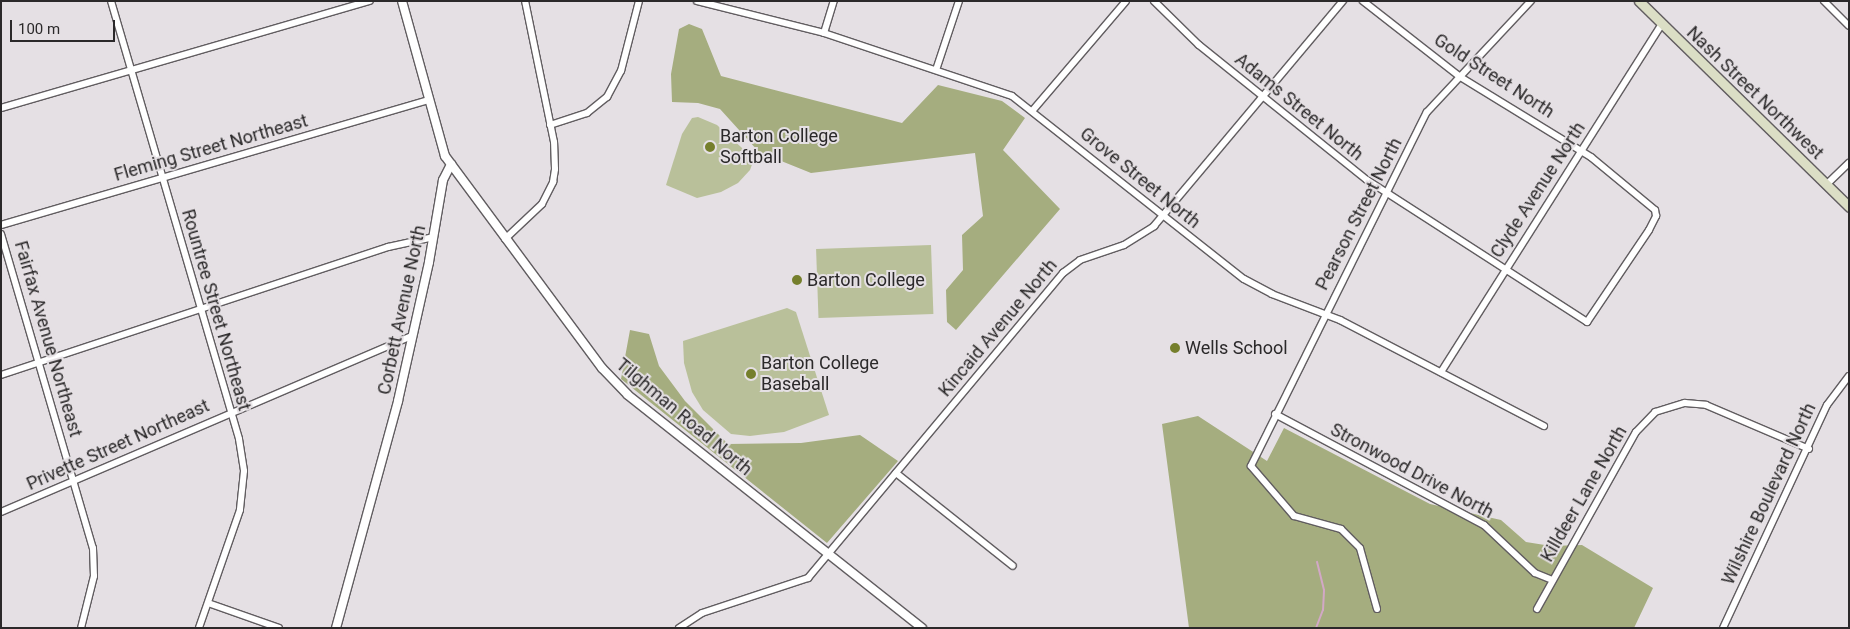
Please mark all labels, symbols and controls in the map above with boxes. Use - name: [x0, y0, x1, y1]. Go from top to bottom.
- scale bar: [12, 10, 118, 42]
- text: 100 m: [18, 20, 60, 38]
- street label: Nash Street Northwest: [1682, 22, 1828, 164]
- street label: Gold Street North: [1430, 29, 1558, 123]
- street label: Adams Street North: [1231, 49, 1367, 165]
- street label: Fleming Street Northeast: [112, 110, 310, 186]
- street label: Clyde Avenue North: [1486, 118, 1590, 262]
- street label: Grove Street North: [1076, 123, 1204, 233]
- place label: Barton College Softball: [720, 126, 838, 168]
- street label: Pearson Street North: [1311, 134, 1407, 294]
- marker: Barton College Softball: [704, 141, 716, 153]
- street label: Rountree Street Northeast: [177, 207, 255, 413]
- street label: Corbett Avenue North: [373, 223, 431, 397]
- street label: Fairfax Avenue Northeast: [10, 239, 86, 439]
- street label: Kincaid Avenue North: [934, 255, 1062, 401]
- place label: Barton College: [807, 269, 925, 291]
- marker: Barton College: [791, 274, 803, 286]
- place label: Wells School: [1185, 337, 1288, 359]
- marker: Wells School: [1169, 342, 1181, 354]
- place label: Barton College Baseball: [761, 353, 879, 396]
- street label: Tilghman Road North: [612, 354, 756, 480]
- marker: Barton College Baseball: [745, 368, 757, 380]
- street label: Privette Street Northeast: [23, 395, 213, 495]
- street label: Wilshire Boulevard North: [1717, 400, 1821, 588]
- street label: Stronwood Drive North: [1327, 419, 1497, 523]
- street label: Killdeer Lane North: [1536, 422, 1632, 566]

